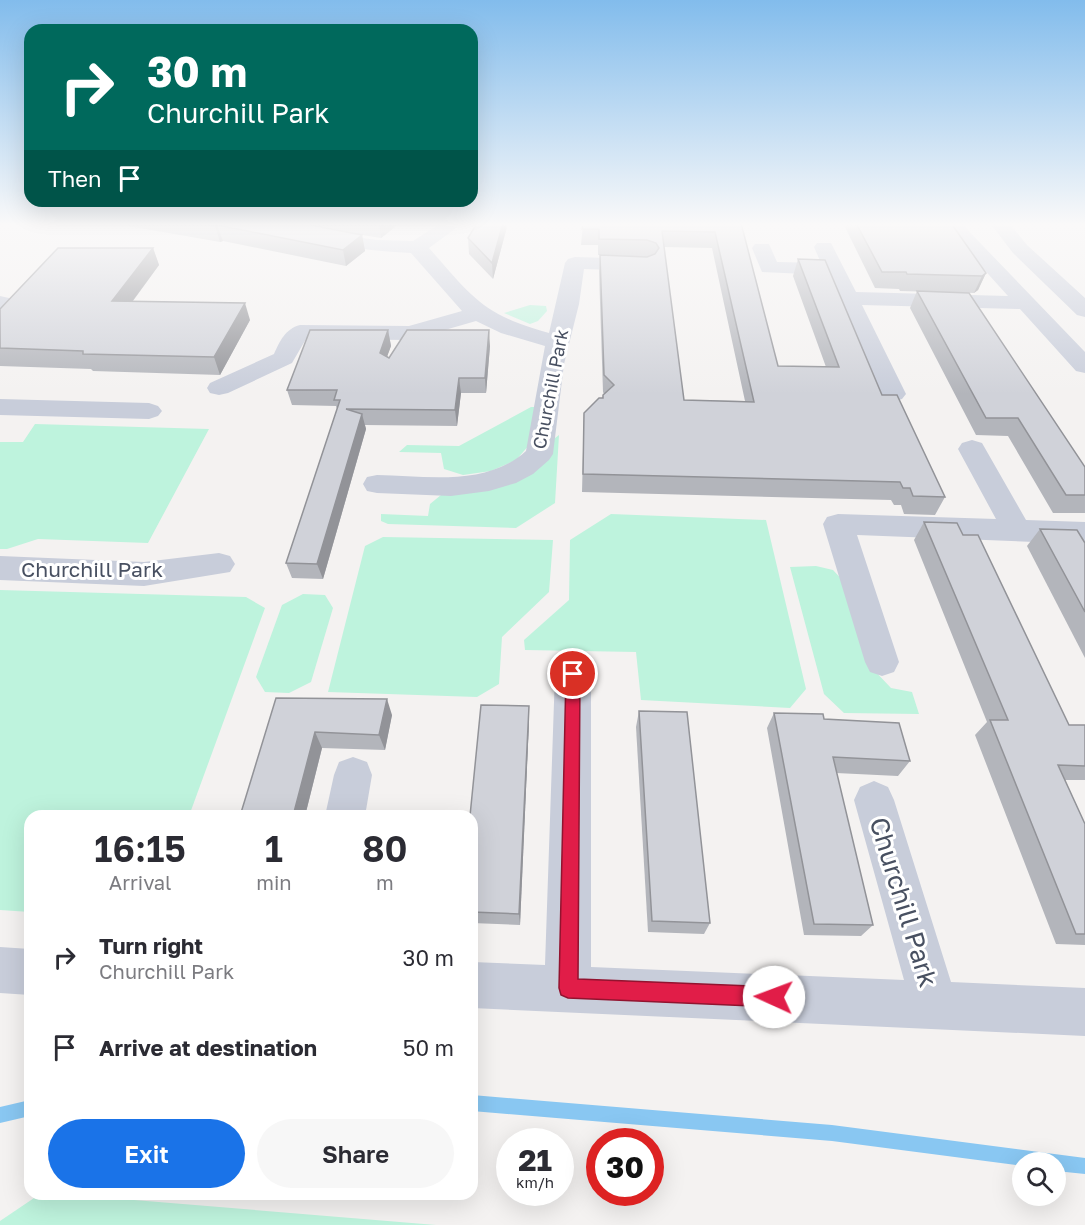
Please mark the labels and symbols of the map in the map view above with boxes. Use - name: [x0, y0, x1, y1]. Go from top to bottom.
- street label: Churchill Park: [528, 327, 572, 451]
- street label: Churchill Park: [21, 556, 163, 582]
- pin: [547, 648, 598, 699]
- street label: Churchill Park: [863, 813, 945, 991]
- position arrow: [742, 965, 806, 1029]
- speed limit sign: 30: [586, 1128, 664, 1206]

